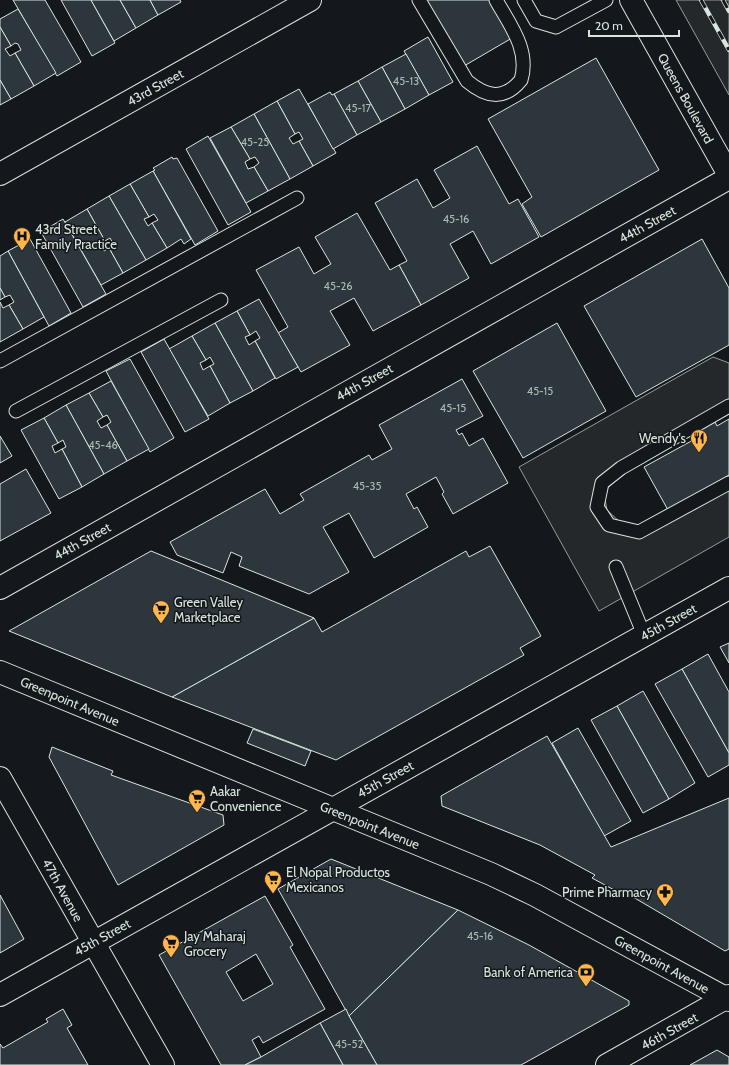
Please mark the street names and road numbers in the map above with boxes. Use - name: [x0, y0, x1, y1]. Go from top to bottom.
- street label: Queens Boulevard: [655, 50, 717, 146]
- street label: 43rd Street: [124, 65, 187, 109]
- street label: 44th Street: [616, 201, 679, 246]
- street label: 44th Street: [333, 359, 396, 404]
- street label: 44th Street: [51, 518, 114, 563]
- street label: 45th Street: [637, 600, 700, 644]
- street label: Greenpoint Avenue: [18, 673, 122, 729]
- street label: 45th Street: [354, 757, 417, 801]
- street label: Greenpoint Avenue: [318, 798, 422, 852]
- street label: 47th Avenue: [39, 856, 87, 925]
- street label: 45th Street: [71, 915, 134, 959]
- street label: Greenpoint Avenue: [612, 931, 713, 997]
- street label: 46th Street: [638, 1009, 701, 1053]

